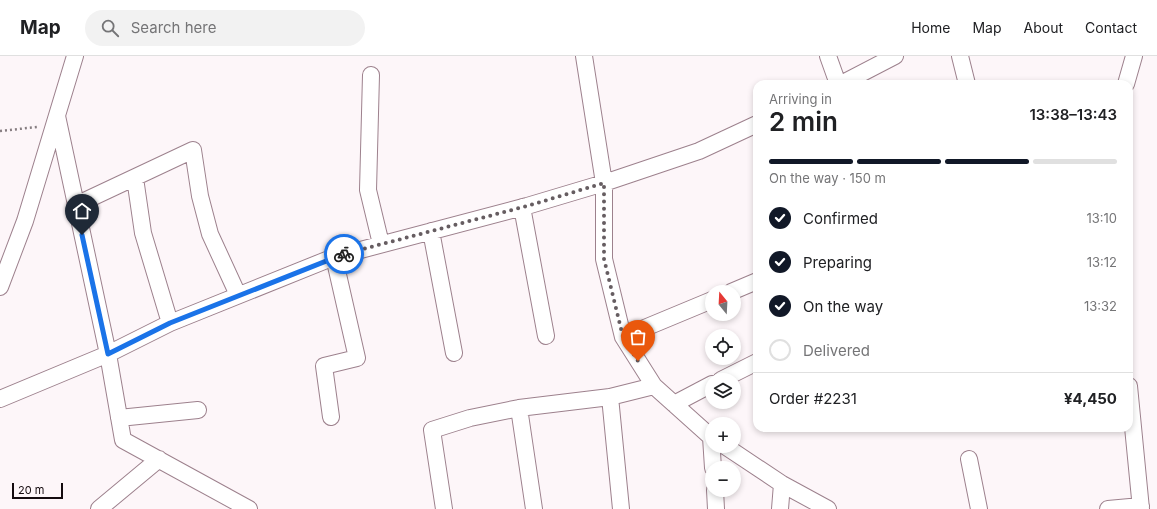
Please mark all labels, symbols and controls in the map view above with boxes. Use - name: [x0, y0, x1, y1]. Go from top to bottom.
- search box: [85, 10, 365, 46]
- text: Map: [20, 16, 61, 39]
- icon: search: [99, 17, 121, 39]
- text: Search here: [131, 18, 216, 37]
- text: Home: [911, 19, 950, 36]
- text: Map: [972, 19, 1002, 36]
- text: About: [1024, 19, 1063, 36]
- text: Contact: [1085, 19, 1137, 36]
- text: Arriving in: [769, 91, 832, 107]
- text: 13:38–13:43: [1029, 105, 1117, 124]
- text: 2 min: [769, 106, 838, 137]
- text: On the way · 150 m: [769, 170, 886, 186]
- pin: [65, 194, 99, 235]
- icon: home: [71, 200, 93, 222]
- icon: check: [769, 207, 791, 229]
- text: Confirmed: [803, 209, 878, 228]
- text: 13:10: [1086, 210, 1117, 226]
- courier: [324, 234, 364, 274]
- icon: bike: [333, 243, 355, 265]
- icon: check: [769, 251, 791, 273]
- text: Preparing: [803, 253, 872, 272]
- text: 13:12: [1087, 254, 1117, 270]
- north arrow: [705, 285, 741, 321]
- map controls: [705, 285, 741, 497]
- icon: check: [769, 295, 791, 317]
- text: On the way: [803, 297, 883, 316]
- text: 13:32: [1084, 298, 1117, 314]
- pin: [621, 320, 655, 361]
- icon: bag: [627, 326, 649, 348]
- button: locate: [705, 329, 741, 365]
- text: Delivered: [803, 341, 870, 360]
- button: layers: [705, 373, 741, 409]
- text: Order #2231: [769, 389, 857, 408]
- text: ¥4,450: [1064, 389, 1117, 408]
- button: +: [705, 417, 741, 453]
- button: −: [705, 461, 741, 497]
- scale bar: [12, 481, 63, 500]
- text: 20 m: [18, 483, 44, 497]

